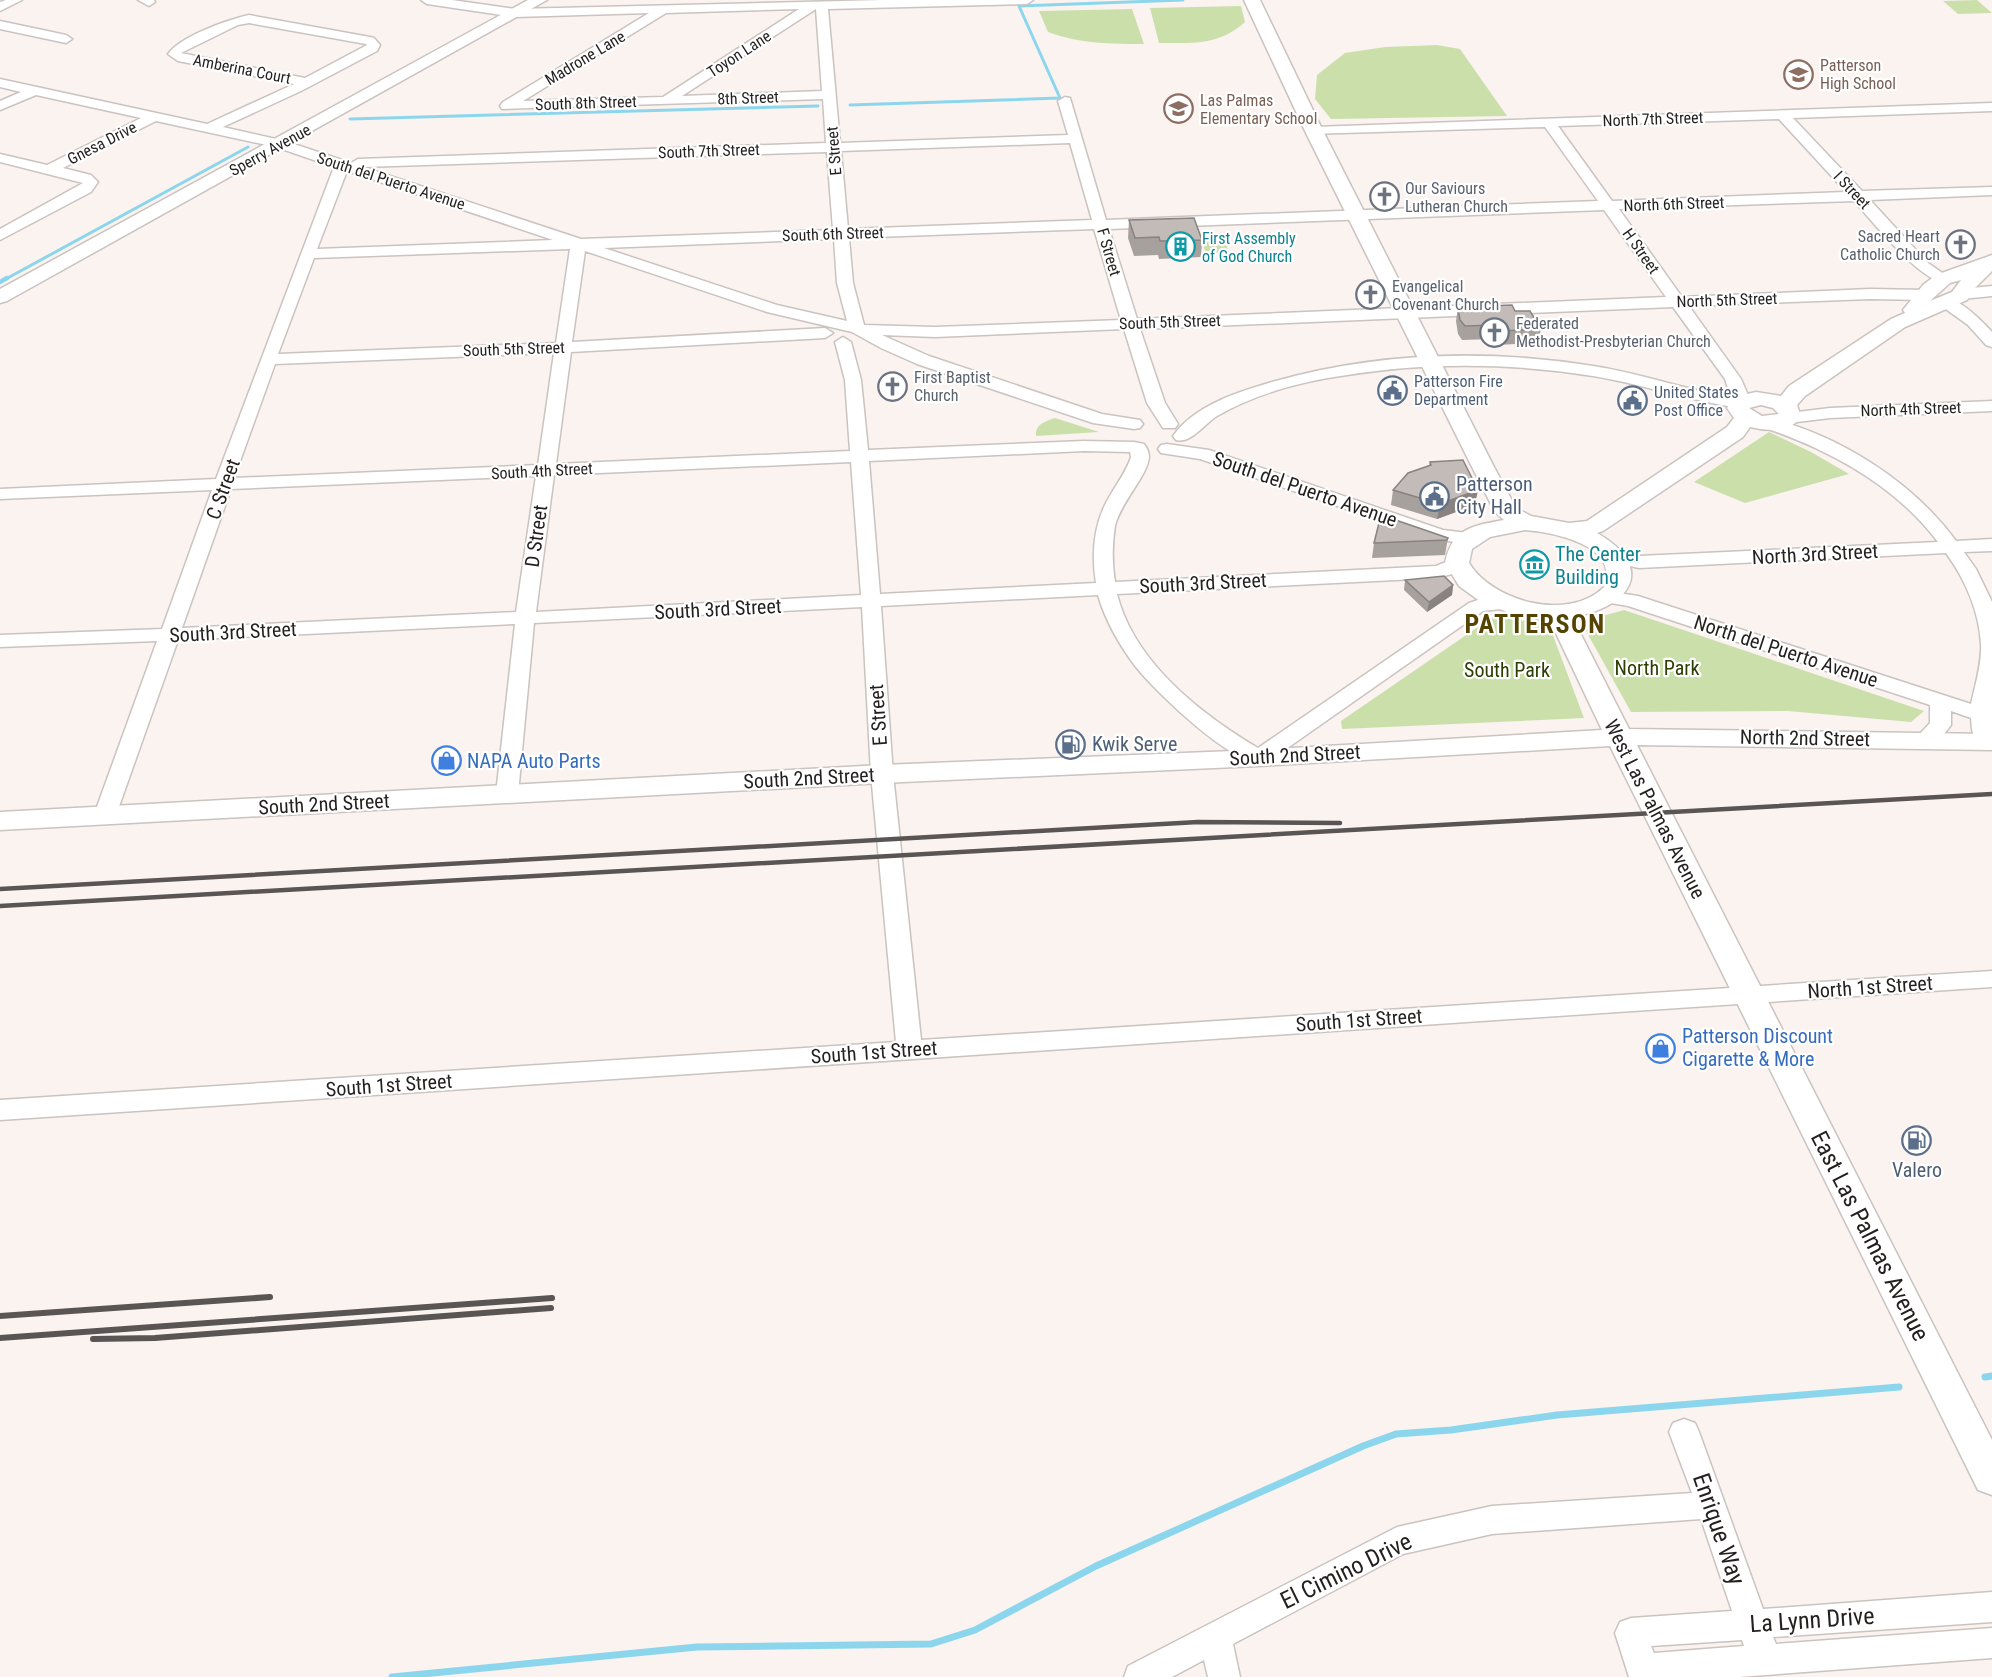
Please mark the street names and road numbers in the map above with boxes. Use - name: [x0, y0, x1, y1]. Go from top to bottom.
- street label: Toyon Lane: [704, 26, 774, 82]
- street label: Madrone Lane: [542, 27, 628, 89]
- street label: Amberina Court: [192, 50, 293, 88]
- street label: 8th Street: [717, 87, 779, 109]
- street label: South 8th Street: [535, 92, 637, 114]
- street label: North 7th Street: [1602, 108, 1704, 130]
- street label: Gnesa Drive: [64, 117, 140, 169]
- street label: Sperry Avenue: [226, 120, 314, 180]
- street label: E Street: [822, 125, 846, 176]
- street label: South 7th Street: [658, 140, 760, 162]
- street label: South del Puerto Avenue: [315, 148, 467, 214]
- street label: I Street: [1830, 167, 1875, 213]
- street label: North 6th Street: [1623, 193, 1725, 215]
- street label: South 6th Street: [782, 223, 884, 245]
- street label: H Street: [1619, 225, 1664, 278]
- street label: F Street: [1093, 226, 1125, 278]
- street label: North 5th Street: [1676, 289, 1778, 311]
- street label: South 5th Street: [1119, 311, 1221, 333]
- street label: South 5th Street: [463, 338, 565, 360]
- street label: North 4th Street: [1860, 398, 1962, 420]
- street label: South del Puerto Avenue: [1210, 446, 1400, 532]
- street label: C Street: [201, 455, 245, 523]
- street label: South 4th Street: [491, 459, 594, 483]
- street label: D Street: [520, 503, 552, 569]
- street label: North 3rd Street: [1751, 539, 1879, 569]
- street label: South 3rd Street: [1139, 568, 1267, 598]
- street label: South 3rd Street: [654, 594, 782, 624]
- street label: North del Puerto Avenue: [1691, 610, 1881, 692]
- street label: South 3rd Street: [169, 617, 297, 647]
- street label: E Street: [864, 683, 892, 746]
- street label: West Las Palmas Avenue: [1599, 715, 1711, 903]
- street label: North 2nd Street: [1740, 725, 1870, 751]
- street label: South 2nd Street: [1229, 740, 1361, 770]
- street label: South 2nd Street: [743, 763, 875, 793]
- street label: South 2nd Street: [258, 789, 390, 819]
- street label: North 1st Street: [1807, 971, 1934, 1003]
- street label: South 1st Street: [1295, 1004, 1423, 1036]
- street label: South 1st Street: [810, 1036, 938, 1068]
- street label: South 1st Street: [325, 1069, 453, 1101]
- street label: East Las Palmas Avenue: [1805, 1126, 1935, 1346]
- street label: Enrique Way: [1687, 1470, 1751, 1588]
- street label: El Cimino Drive: [1276, 1527, 1416, 1615]
- street label: La Lynn Drive: [1749, 1602, 1875, 1638]

